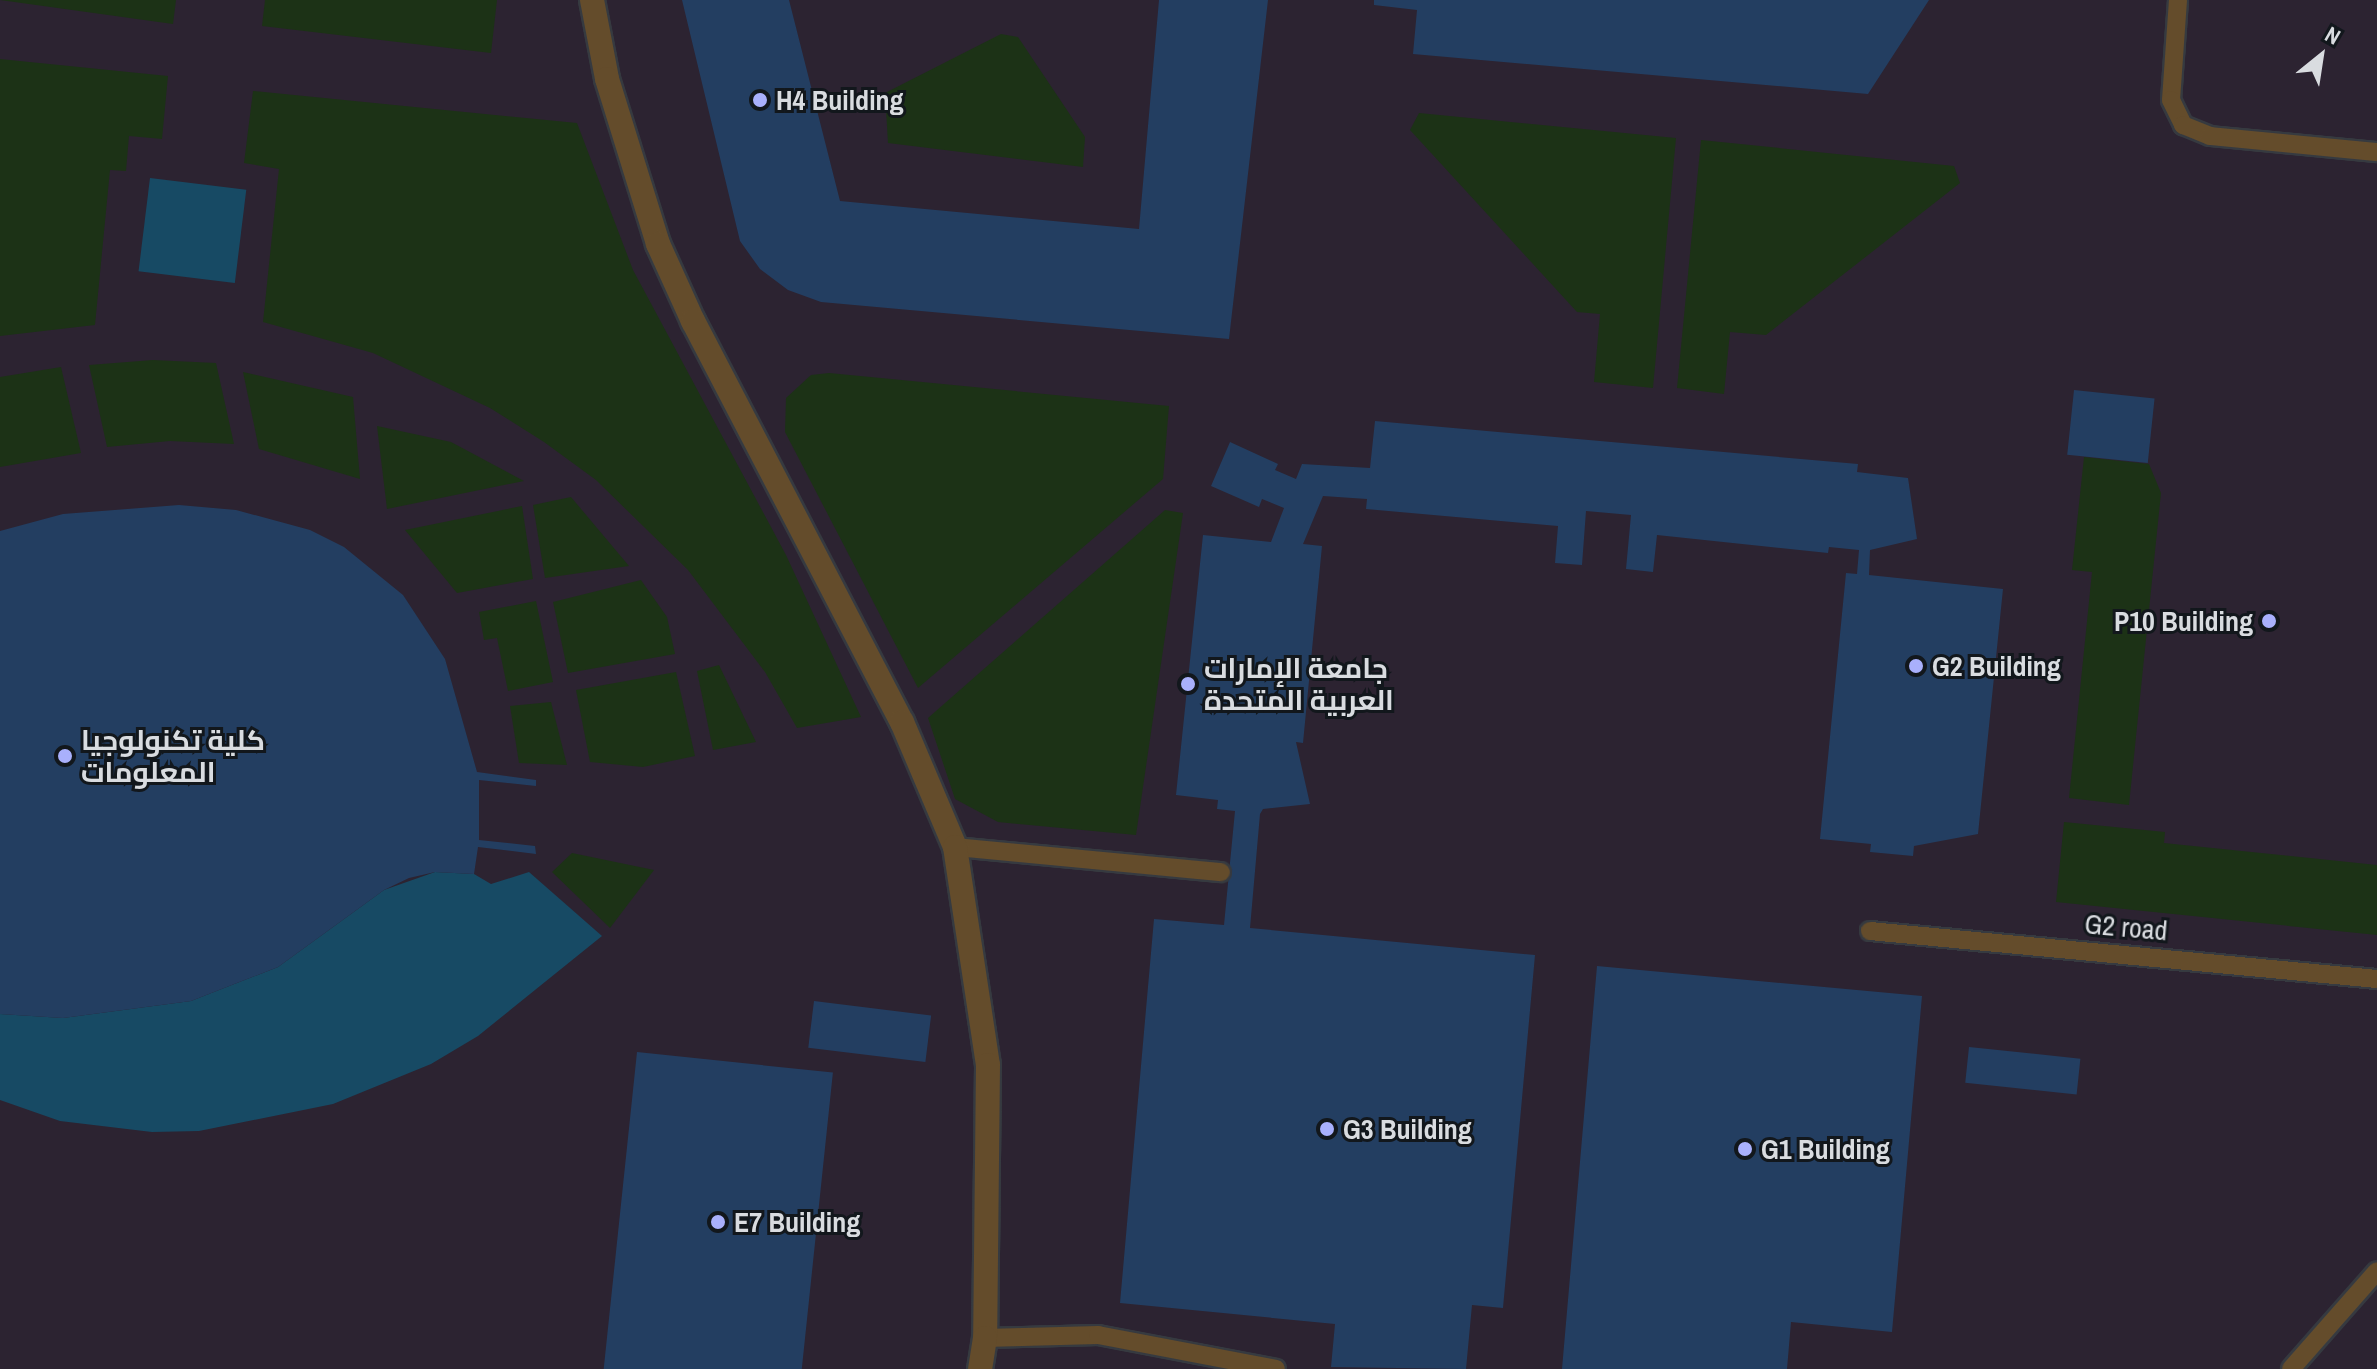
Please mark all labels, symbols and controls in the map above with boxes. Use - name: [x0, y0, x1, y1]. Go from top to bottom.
- north arrow: [2281, 16, 2361, 96]
- text: N: [2320, 19, 2346, 51]
- place label: H4 Building: [776, 83, 904, 117]
- marker: H4 Building: [751, 91, 769, 109]
- place label: P10 Building: [2114, 604, 2253, 638]
- marker: P10 Building: [2260, 612, 2278, 630]
- place label: G2 Building: [1932, 649, 2061, 683]
- place label: جامعة الإمارات العربية المتحدة: [1204, 651, 1394, 717]
- marker: G2 Building: [1907, 657, 1925, 675]
- marker: جامعة الإمارات العربية المتحدة: [1179, 675, 1197, 693]
- place label: كلية تكنولوجيا المعلومات: [81, 723, 265, 789]
- marker: كلية تكنولوجيا المعلومات: [56, 747, 74, 765]
- street label: G2 road: [2083, 907, 2169, 947]
- place label: G3 Building: [1343, 1112, 1472, 1146]
- marker: G3 Building: [1318, 1120, 1336, 1138]
- place label: G1 Building: [1761, 1132, 1890, 1166]
- marker: G1 Building: [1736, 1140, 1754, 1158]
- place label: E7 Building: [734, 1205, 860, 1239]
- marker: E7 Building: [709, 1213, 727, 1231]

